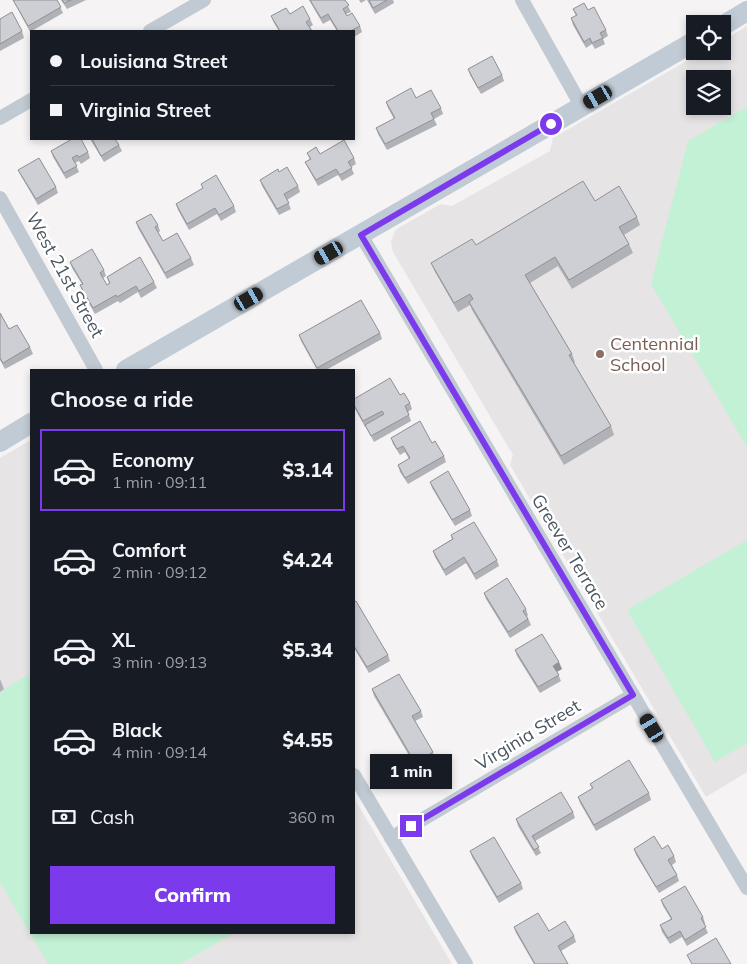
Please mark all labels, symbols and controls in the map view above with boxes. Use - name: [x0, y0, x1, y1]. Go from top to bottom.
- map controls: [686, 15, 731, 115]
- button: locate: [686, 15, 731, 60]
- text: Louisiana Street: [80, 49, 227, 73]
- button: layers: [686, 70, 731, 115]
- car: [581, 83, 614, 111]
- text: Virginia Street: [80, 98, 211, 122]
- route start: [540, 113, 562, 135]
- street label: West 21st Street: [21, 208, 109, 341]
- car: [312, 239, 345, 267]
- car: [232, 285, 265, 313]
- place label: Centennial School: [610, 332, 699, 376]
- marker: Centennial School: [594, 348, 606, 360]
- text: Choose a ride: [50, 385, 193, 413]
- icon: car: [52, 448, 97, 493]
- text: Economy: [112, 448, 194, 472]
- text: $3.14: [282, 458, 333, 482]
- text: 1 min · 09:11: [112, 472, 207, 492]
- street label: Greever Terrace: [527, 490, 614, 614]
- icon: car: [52, 538, 97, 583]
- text: Comfort: [112, 538, 186, 562]
- text: $4.24: [282, 548, 333, 572]
- text: 2 min · 09:12: [112, 562, 207, 582]
- icon: car: [52, 628, 97, 673]
- text: XL: [112, 628, 135, 652]
- text: $5.34: [282, 638, 333, 662]
- text: 3 min · 09:13: [112, 652, 207, 672]
- street label: Virginia Street: [471, 694, 584, 775]
- car: [637, 711, 666, 745]
- icon: car: [52, 718, 97, 763]
- text: Black: [112, 718, 162, 742]
- text: $4.55: [282, 728, 333, 752]
- text: 4 min · 09:14: [112, 742, 207, 762]
- callout: 1 min: [370, 754, 452, 788]
- text: 1 min: [390, 761, 432, 781]
- icon: cash: [50, 803, 78, 831]
- text: Cash: [90, 805, 135, 829]
- text: 360 m: [288, 807, 335, 827]
- route end: [400, 815, 422, 837]
- button: Confirm: [50, 866, 335, 924]

